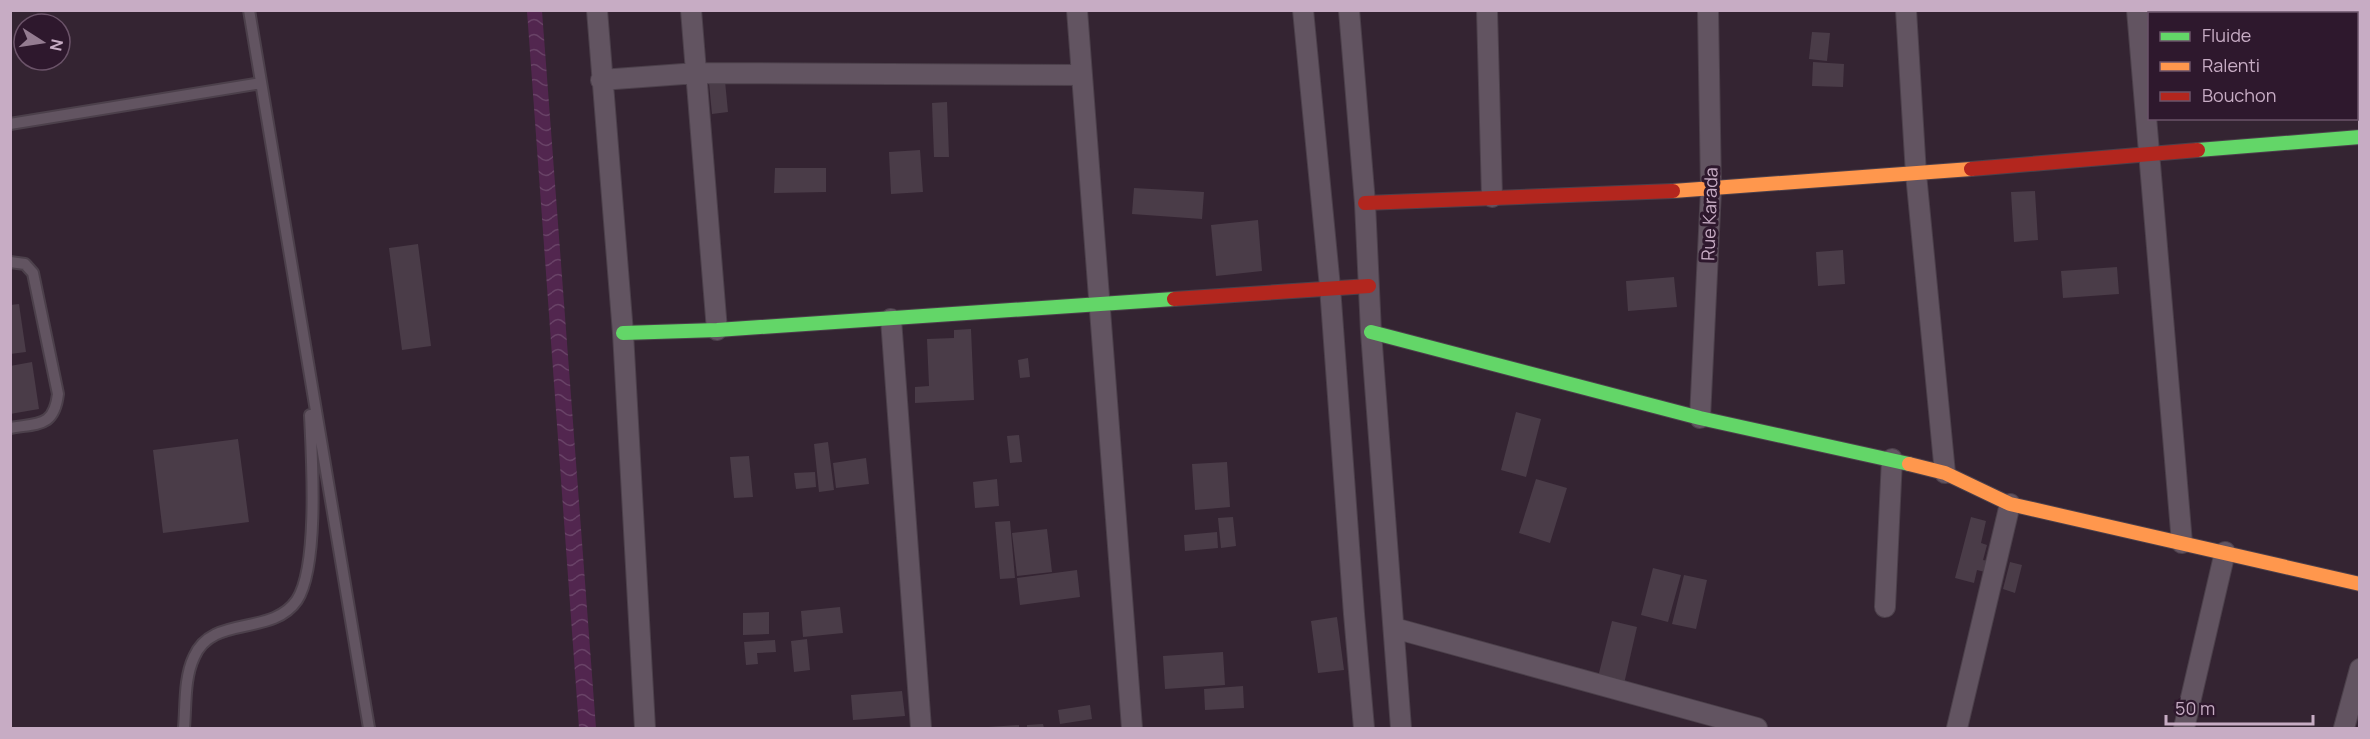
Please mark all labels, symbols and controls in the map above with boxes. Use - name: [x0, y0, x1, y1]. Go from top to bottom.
- north arrow: [12, 12, 72, 72]
- legend: [2148, 12, 2358, 120]
- text: Fluide: [2202, 23, 2251, 47]
- text: N: [45, 37, 69, 53]
- text: Ralenti: [2202, 53, 2260, 77]
- text: Bouchon: [2202, 83, 2276, 107]
- street label: Rue Karada: [1695, 167, 1723, 261]
- scale bar: [2166, 688, 2313, 726]
- text: 50 m: [2175, 696, 2215, 720]

